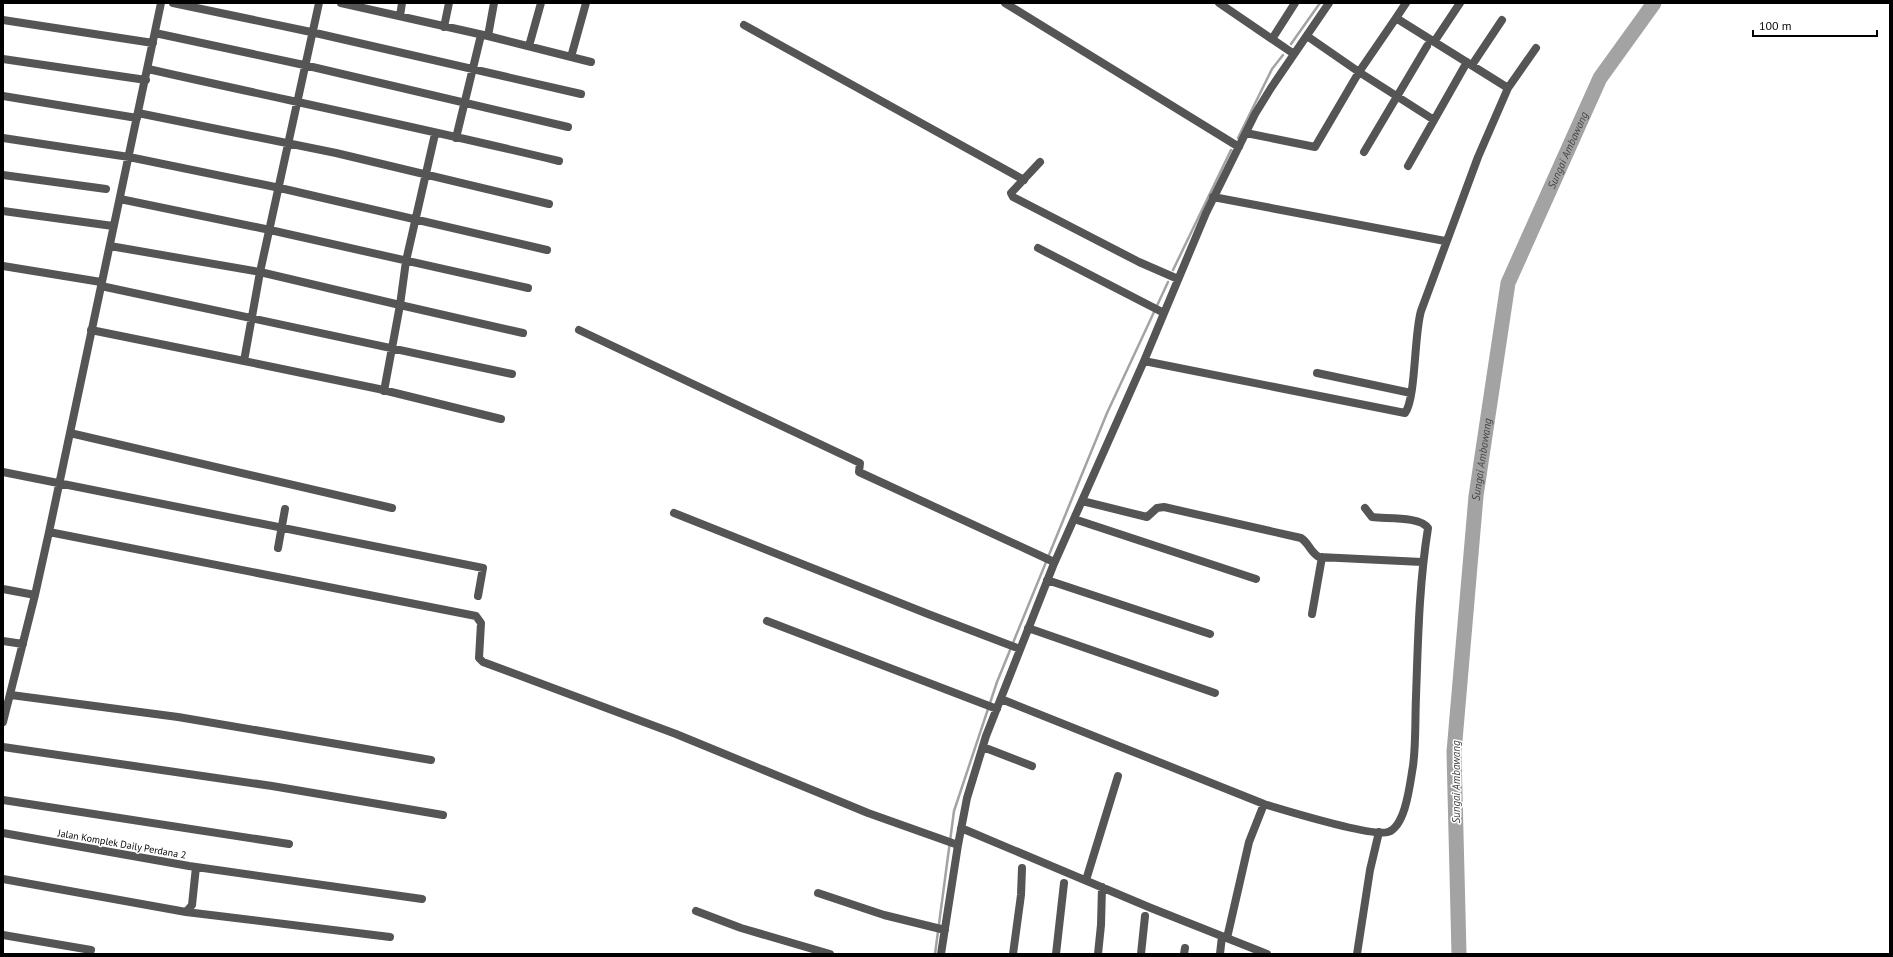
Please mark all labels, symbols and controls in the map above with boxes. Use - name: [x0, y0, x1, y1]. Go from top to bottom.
- scale bar: [1753, 12, 1877, 38]
- text: 100 m: [1759, 18, 1792, 33]
- water label: Sungai Ambawang: [1544, 109, 1591, 191]
- water label: Sungai Ambawang: [1469, 417, 1495, 501]
- water label: Sungai Ambawang: [1449, 740, 1463, 824]
- street label: Jalan Komplek Daily Perdana 2: [56, 826, 187, 862]

